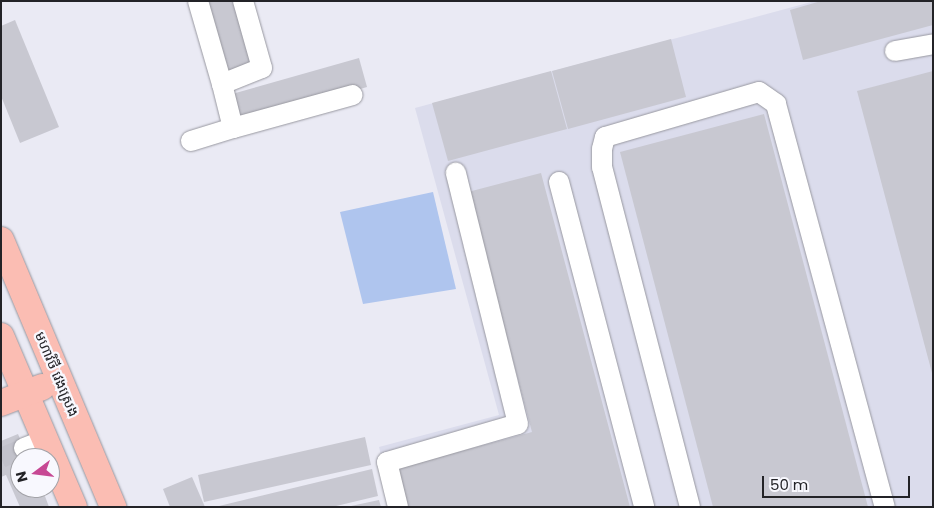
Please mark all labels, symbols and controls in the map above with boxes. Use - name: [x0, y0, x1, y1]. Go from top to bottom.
- street label: មហាវិថី វេងស្រេង: [32, 329, 82, 419]
- north arrow: [10, 448, 60, 498]
- scale bar: [764, 466, 912, 498]
- text: N: [10, 469, 32, 484]
- text: 50 m: [770, 474, 808, 495]

